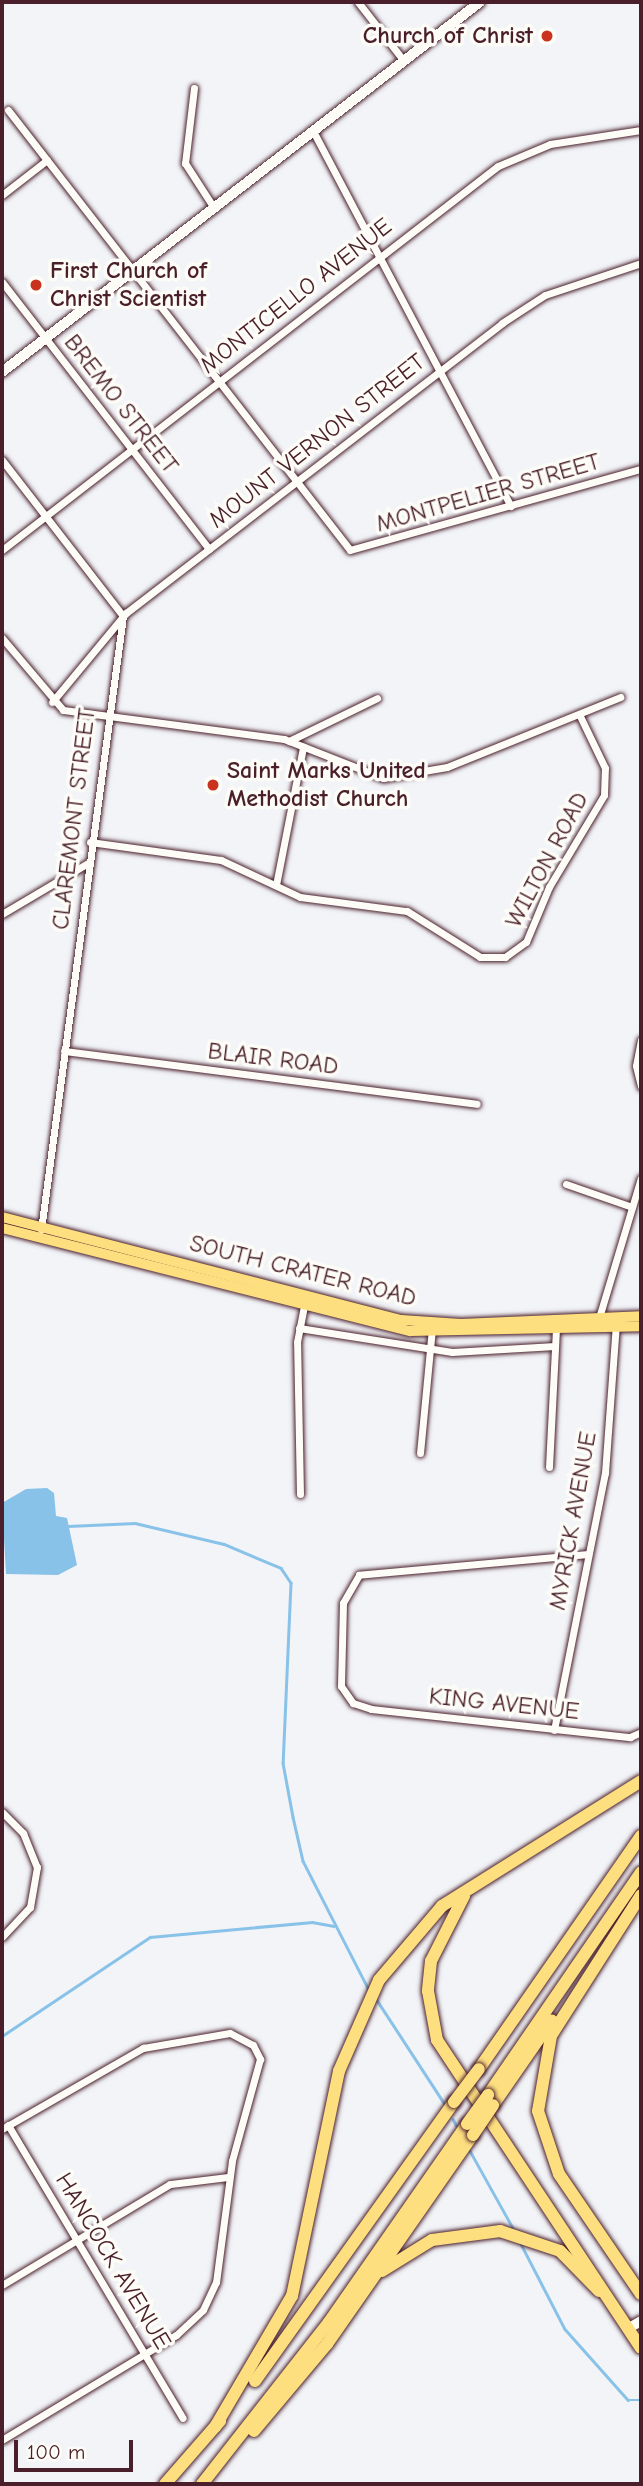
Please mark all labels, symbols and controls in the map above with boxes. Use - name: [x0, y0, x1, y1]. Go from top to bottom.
- place label: Church of Christ: [363, 22, 533, 50]
- marker: Church of Christ: [539, 28, 555, 44]
- street label: MONTICELLO AVENUE: [194, 212, 398, 380]
- place label: First Church of Christ Scientist: [50, 257, 207, 313]
- marker: First Church of Christ Scientist: [28, 277, 44, 293]
- street label: BREMO STREET: [58, 329, 184, 479]
- street label: MOUNT VERNON STREET: [203, 348, 431, 534]
- street label: MONTPELIER STREET: [373, 447, 603, 539]
- street label: CLAREMONT STREET: [46, 707, 102, 931]
- place label: Saint Marks United Methodist Church: [227, 757, 426, 813]
- marker: Saint Marks United Methodist Church: [205, 777, 221, 793]
- street label: WILTON ROAD: [499, 787, 595, 933]
- street label: BLAIR ROAD: [206, 1037, 340, 1081]
- street label: SOUTH CRATER ROAD: [187, 1229, 419, 1313]
- street label: MYRICK AVENUE: [543, 1430, 603, 1612]
- street label: KING AVENUE: [427, 1682, 581, 1726]
- street label: HANCOCK AVENUE: [49, 2168, 177, 2354]
- scale bar: [18, 2426, 136, 2470]
- text: 100 m: [27, 2440, 85, 2464]

